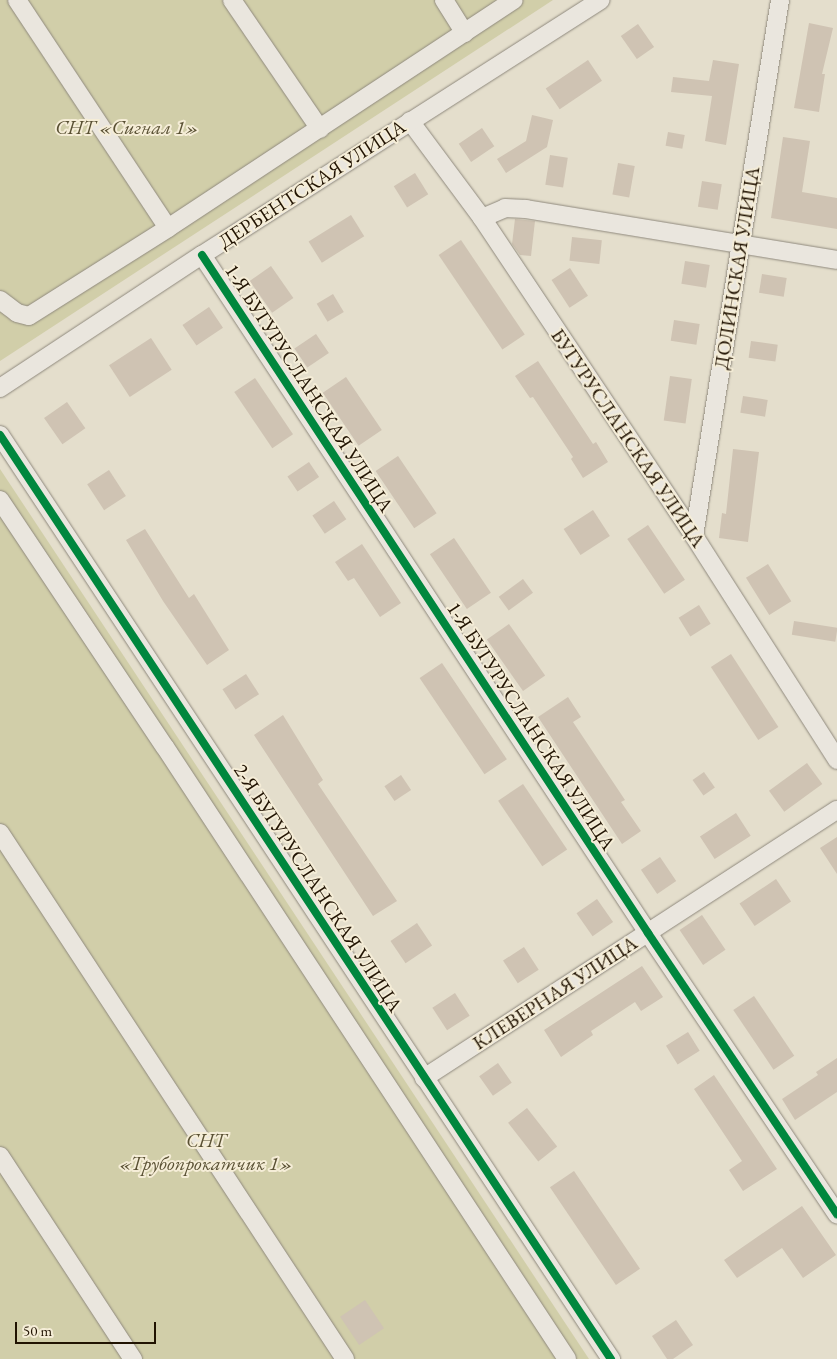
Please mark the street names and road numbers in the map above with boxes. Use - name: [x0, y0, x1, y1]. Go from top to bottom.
- street label: ДЕРБЕНТСКАЯ УЛИЦА: [214, 114, 410, 254]
- street label: ДОЛИНСКАЯ УЛИЦА: [709, 165, 765, 371]
- street label: 1-Я БУГУРУСЛАНСКАЯ УЛИЦА: [220, 259, 398, 517]
- street label: БУГУРУСЛАНСКАЯ УЛИЦА: [546, 324, 710, 552]
- street label: 1-Я БУГУРУСЛАНСКАЯ УЛИЦА: [442, 597, 620, 855]
- street label: 2-Я БУГУРУСЛАНСКАЯ УЛИЦА: [229, 759, 407, 1017]
- street label: КЛЕВЕРНАЯ УЛИЦА: [468, 931, 642, 1055]

